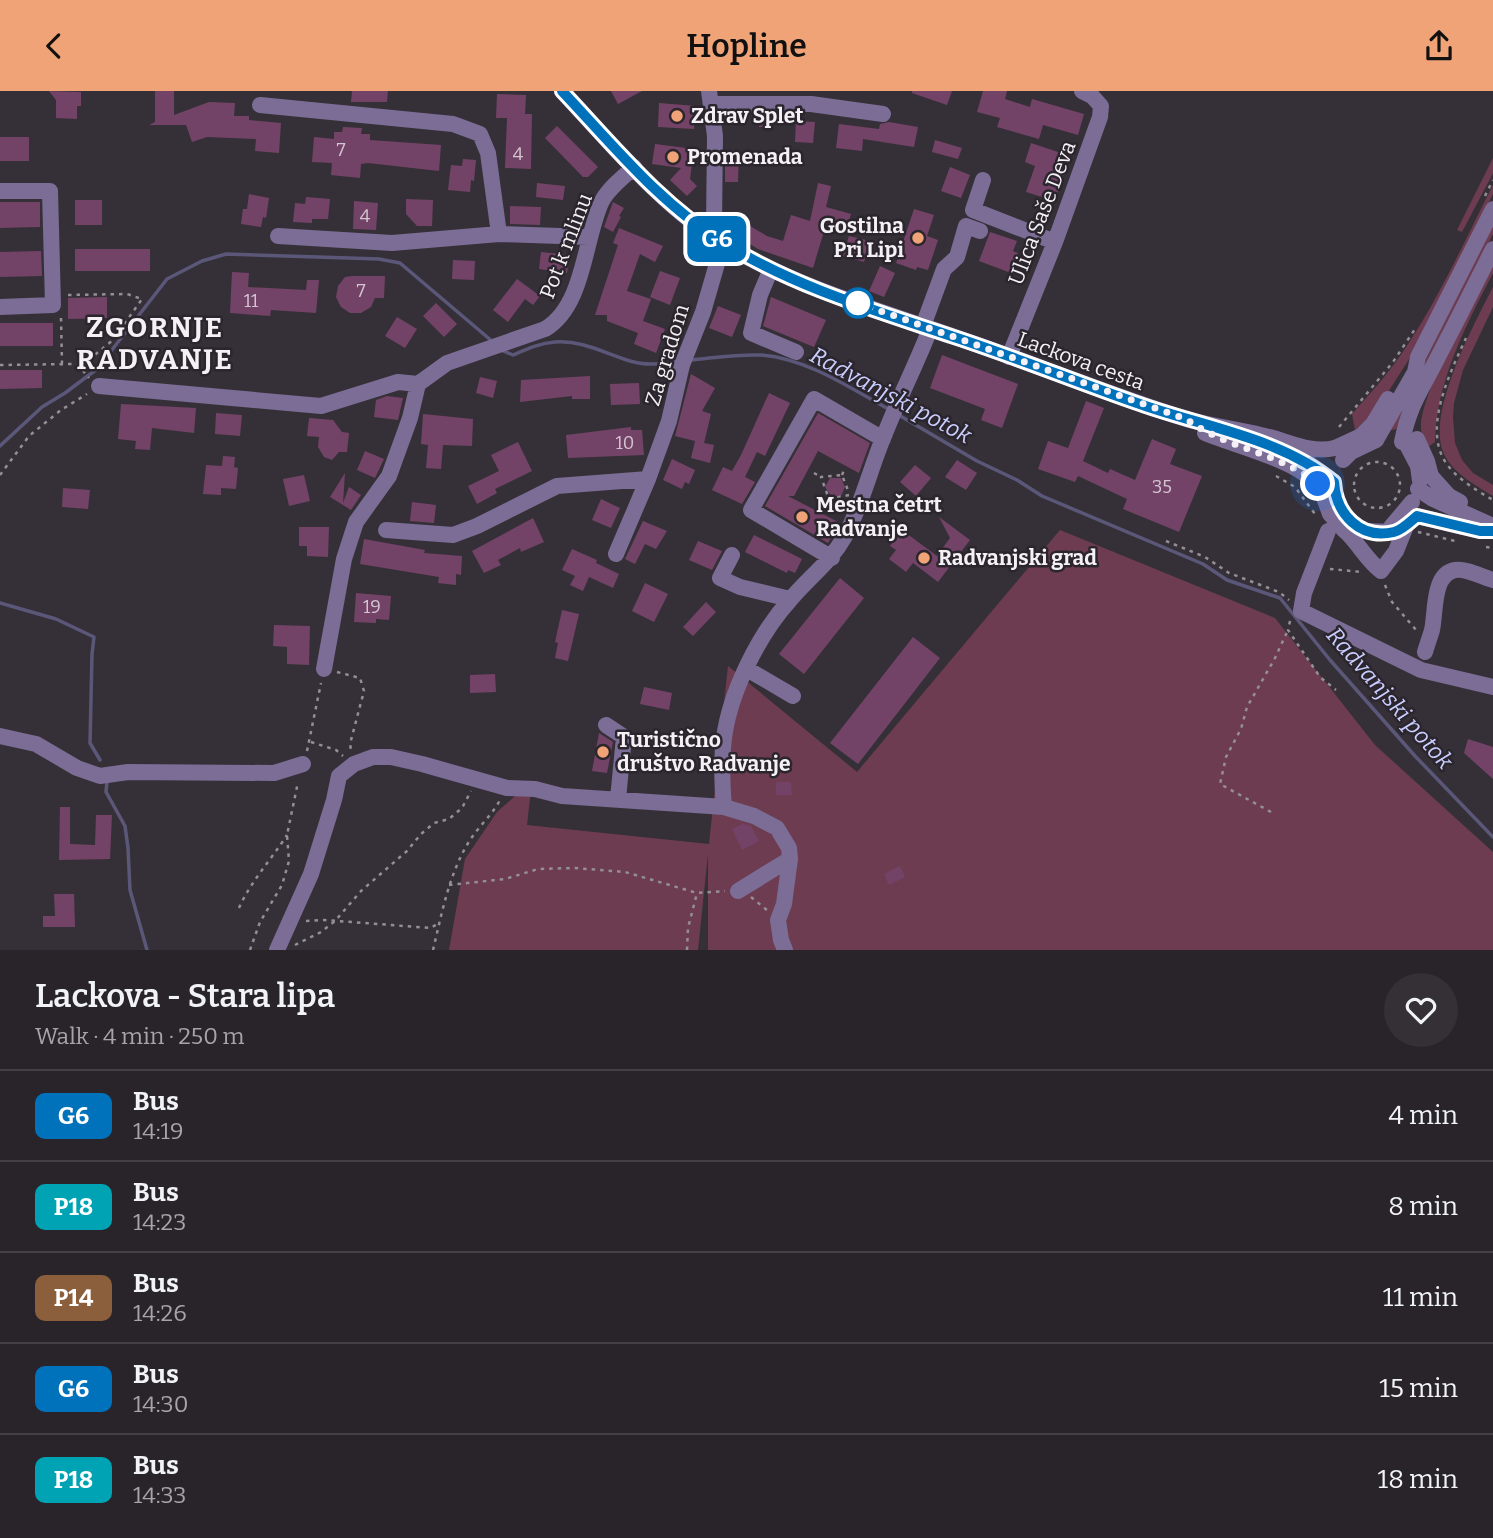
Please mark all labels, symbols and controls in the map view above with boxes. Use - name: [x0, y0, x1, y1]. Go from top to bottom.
- icon: back: [35, 27, 73, 65]
- text: Hopline: [686, 27, 807, 65]
- icon: share: [1420, 27, 1458, 65]
- place label: Zdrav Splet: [691, 103, 804, 129]
- marker: Zdrav Splet: [669, 108, 685, 124]
- street label: Ulica Saše Deva: [1003, 137, 1082, 289]
- house number: 7: [336, 139, 346, 161]
- house number: 4: [513, 143, 524, 165]
- place label: Promenada: [687, 144, 803, 170]
- marker: Promenada: [665, 149, 681, 165]
- street label: Pot k mlinu: [534, 190, 598, 302]
- house number: 4: [360, 205, 371, 227]
- place label: Gostilna Pri Lipi: [820, 213, 904, 263]
- line badge: G6: [686, 216, 748, 262]
- text: G6: [701, 225, 733, 253]
- marker: Gostilna Pri Lipi: [910, 230, 926, 246]
- house number: 7: [356, 280, 366, 302]
- unlabelled marker: [843, 288, 873, 318]
- house number: 11: [244, 290, 259, 312]
- street label: Za gradom: [639, 301, 695, 409]
- district label: ZGORNJE RADVANJE: [76, 311, 234, 376]
- street label: Lackova cesta: [1014, 326, 1149, 396]
- water label: Radvanjski potok: [805, 341, 977, 450]
- house number: 10: [616, 432, 634, 454]
- your location: [1300, 466, 1335, 501]
- house number: 35: [1152, 476, 1172, 498]
- place label: Mestna četrt Radvanje: [816, 492, 943, 542]
- marker: Mestna četrt Radvanje: [794, 509, 810, 525]
- place label: Radvanjski grad: [938, 545, 1097, 571]
- marker: Radvanjski grad: [916, 550, 932, 566]
- house number: 19: [363, 596, 381, 618]
- water label: Radvanjski potok: [1321, 621, 1460, 775]
- place label: Turistično društvo Radvanje: [617, 727, 790, 777]
- marker: Turistično društvo Radvanje: [595, 744, 611, 760]
- button: heart: [1384, 973, 1458, 1047]
- text: Lackova - Stara lipa: [35, 976, 335, 1016]
- text: Walk · 4 min · 250 m: [35, 1022, 244, 1050]
- text: Bus: [133, 1086, 179, 1117]
- text: 4 min: [1389, 1100, 1458, 1131]
- text: G6: [58, 1102, 89, 1130]
- text: 14:19: [133, 1117, 183, 1145]
- text: Bus: [133, 1177, 179, 1208]
- text: 8 min: [1388, 1191, 1458, 1222]
- text: P18: [54, 1193, 93, 1221]
- text: 14:23: [133, 1208, 186, 1236]
- text: Bus: [133, 1268, 179, 1299]
- text: 11 min: [1383, 1282, 1458, 1313]
- text: P14: [54, 1284, 93, 1312]
- text: 14:26: [133, 1299, 187, 1327]
- text: Bus: [133, 1359, 179, 1390]
- text: 15 min: [1379, 1373, 1458, 1404]
- text: G6: [58, 1375, 89, 1403]
- text: 14:30: [133, 1390, 188, 1418]
- text: Bus: [133, 1450, 179, 1481]
- text: 18 min: [1378, 1464, 1458, 1495]
- text: P18: [54, 1466, 93, 1494]
- text: 14:33: [133, 1481, 186, 1509]

